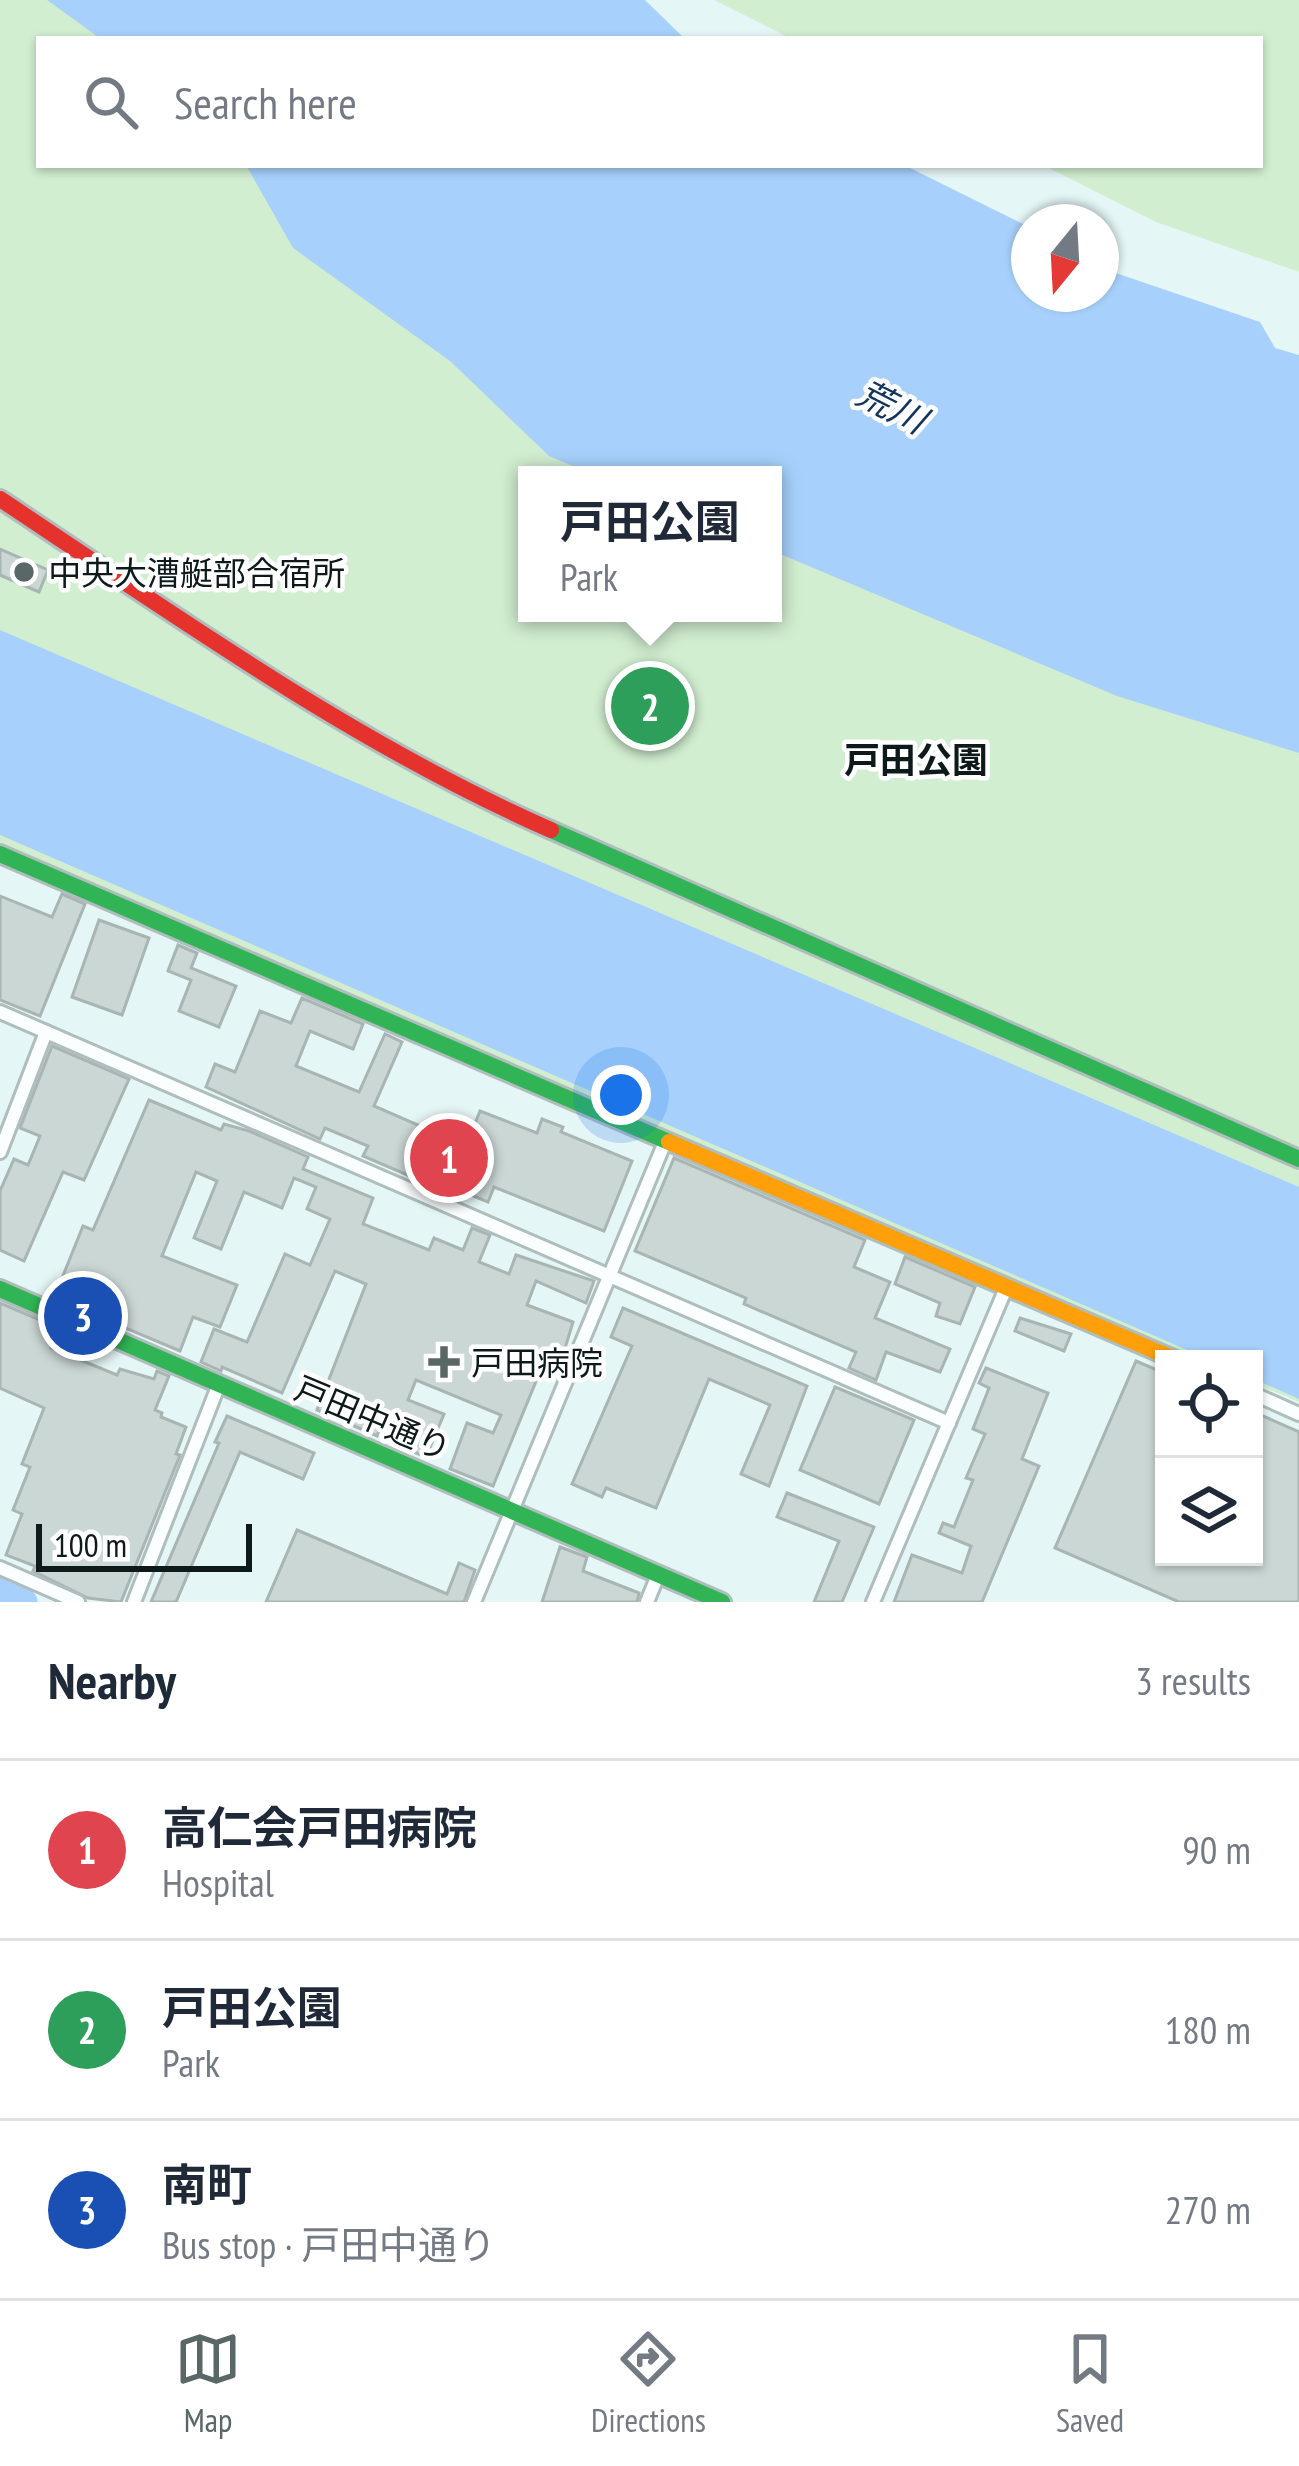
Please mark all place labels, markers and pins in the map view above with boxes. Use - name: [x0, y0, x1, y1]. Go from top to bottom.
- place label: 中央大漕艇部合宿所: [48, 551, 345, 594]
- marker: 中央大漕艇部合宿所: [11, 559, 37, 585]
- pin: 2: [611, 661, 689, 751]
- pin: 1: [410, 1113, 488, 1203]
- pin: 3: [44, 1271, 122, 1361]
- place label: 戸田病院: [471, 1341, 603, 1384]
- marker: 戸田病院: [428, 1346, 460, 1378]

